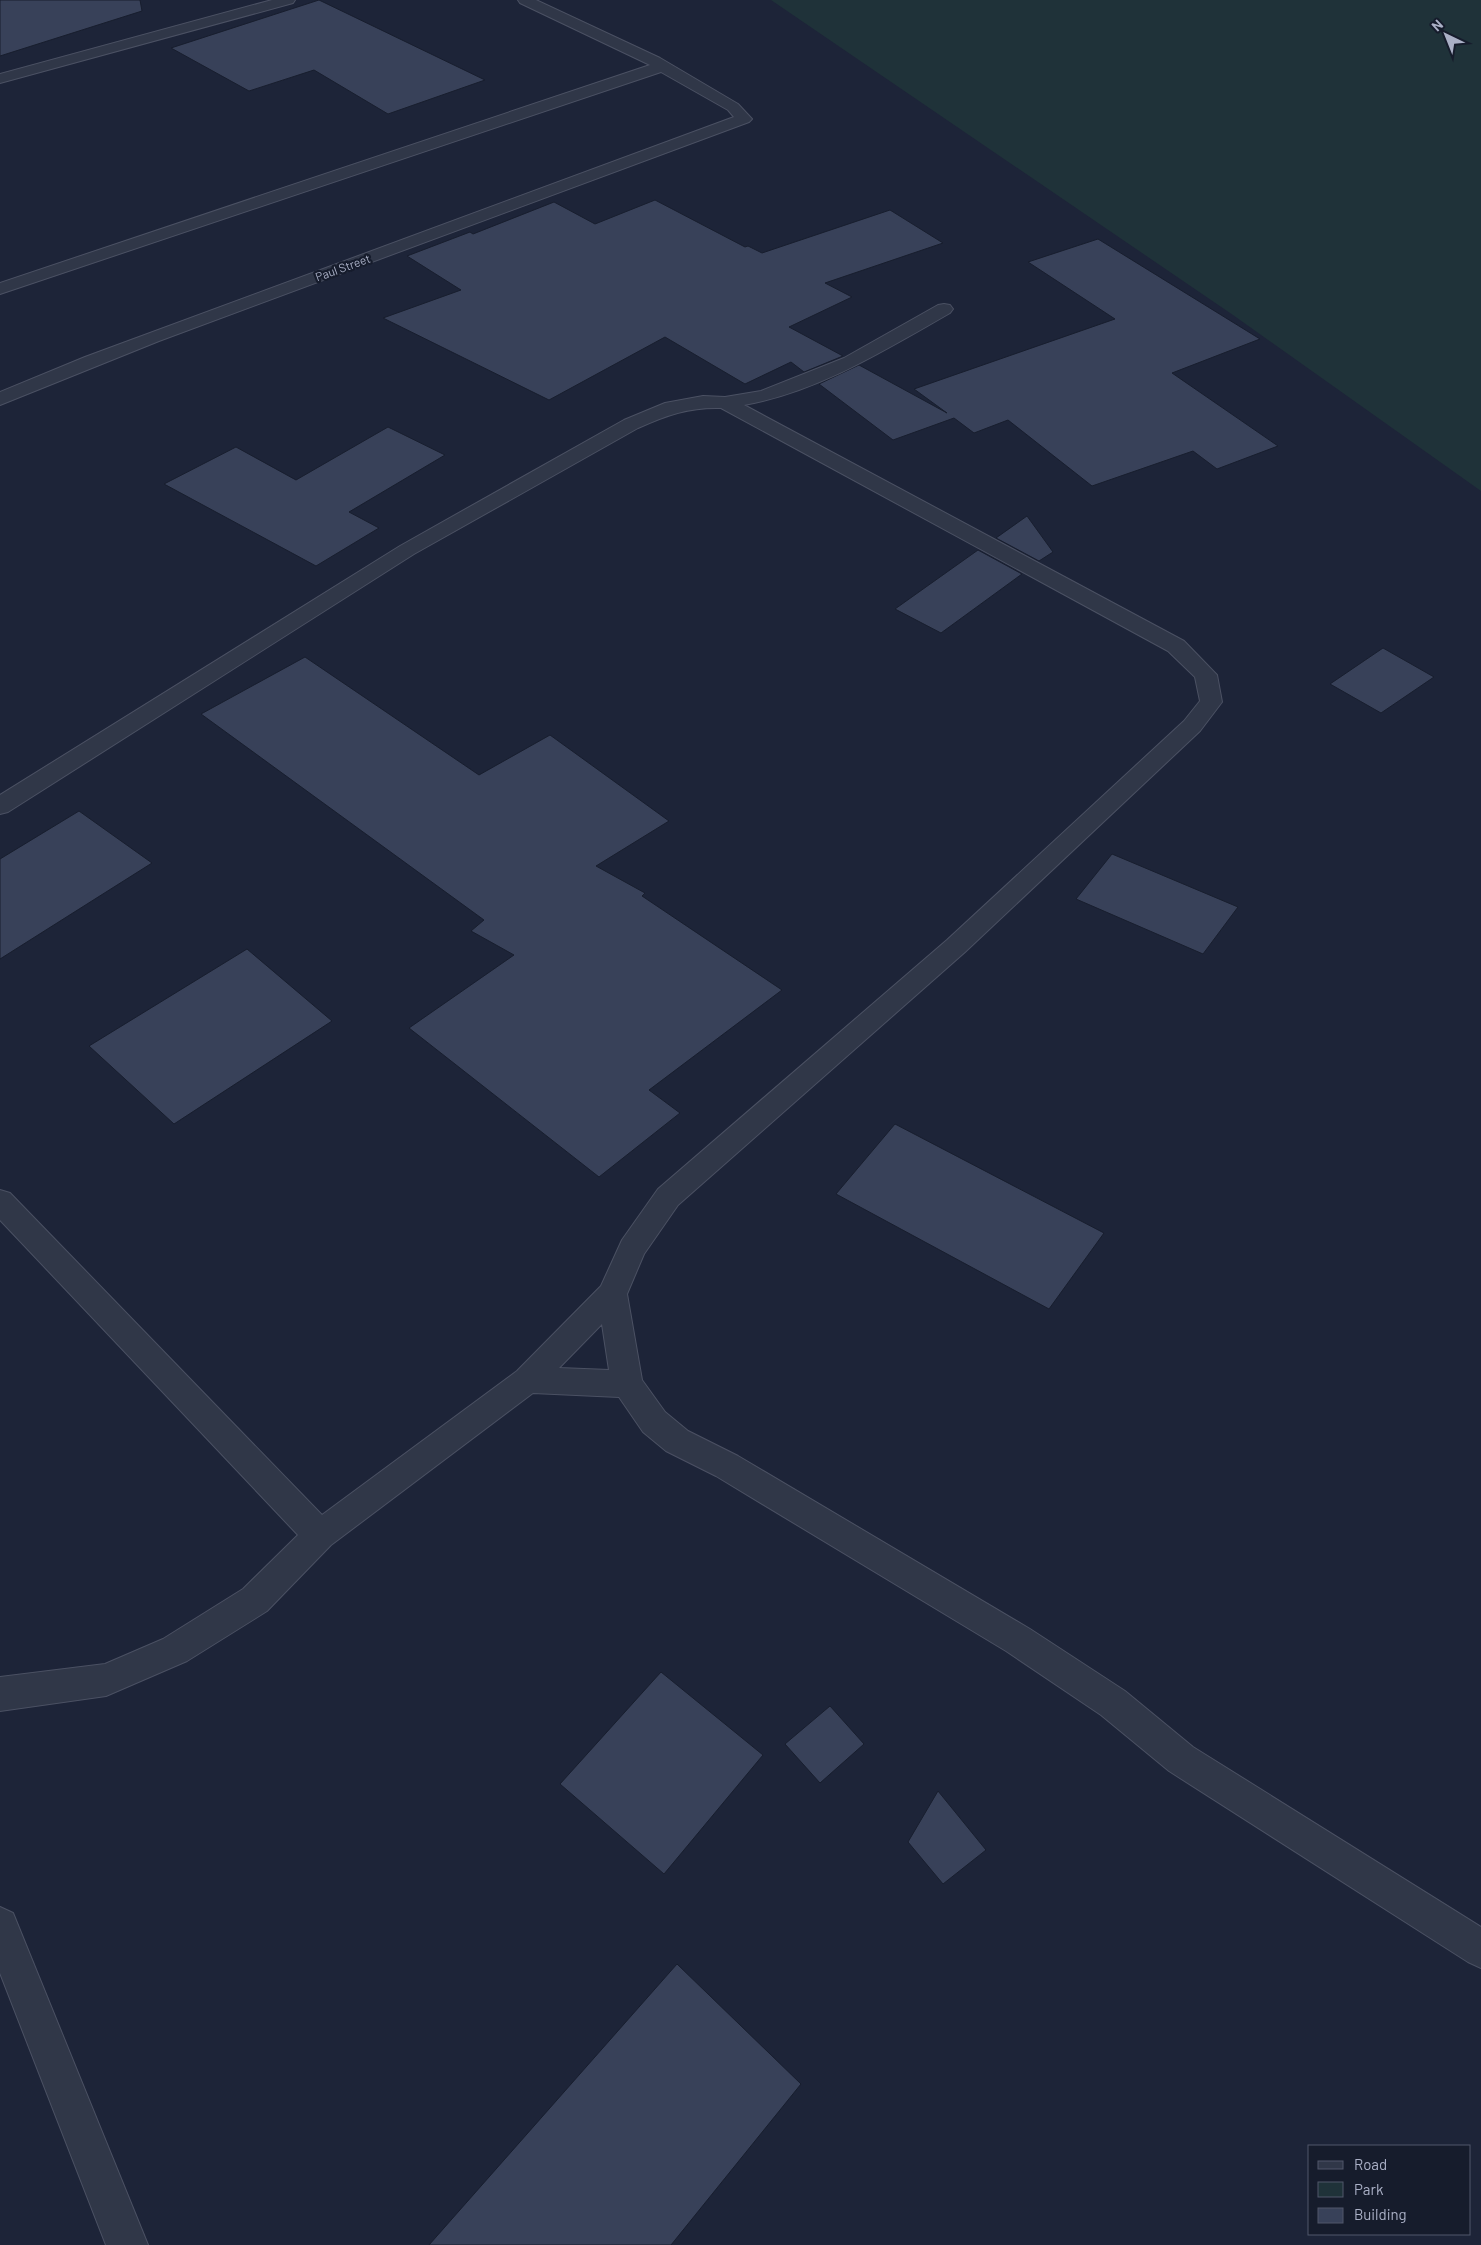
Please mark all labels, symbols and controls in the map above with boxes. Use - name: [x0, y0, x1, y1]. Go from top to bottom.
- north arrow: [1421, 10, 1471, 60]
- text: N: [1428, 16, 1446, 35]
- street label: Paul Street: [313, 251, 372, 283]
- legend: [1308, 2145, 1471, 2235]
- text: Road: [1354, 2155, 1387, 2173]
- text: Park: [1354, 2180, 1384, 2198]
- text: Building: [1354, 2205, 1407, 2223]

